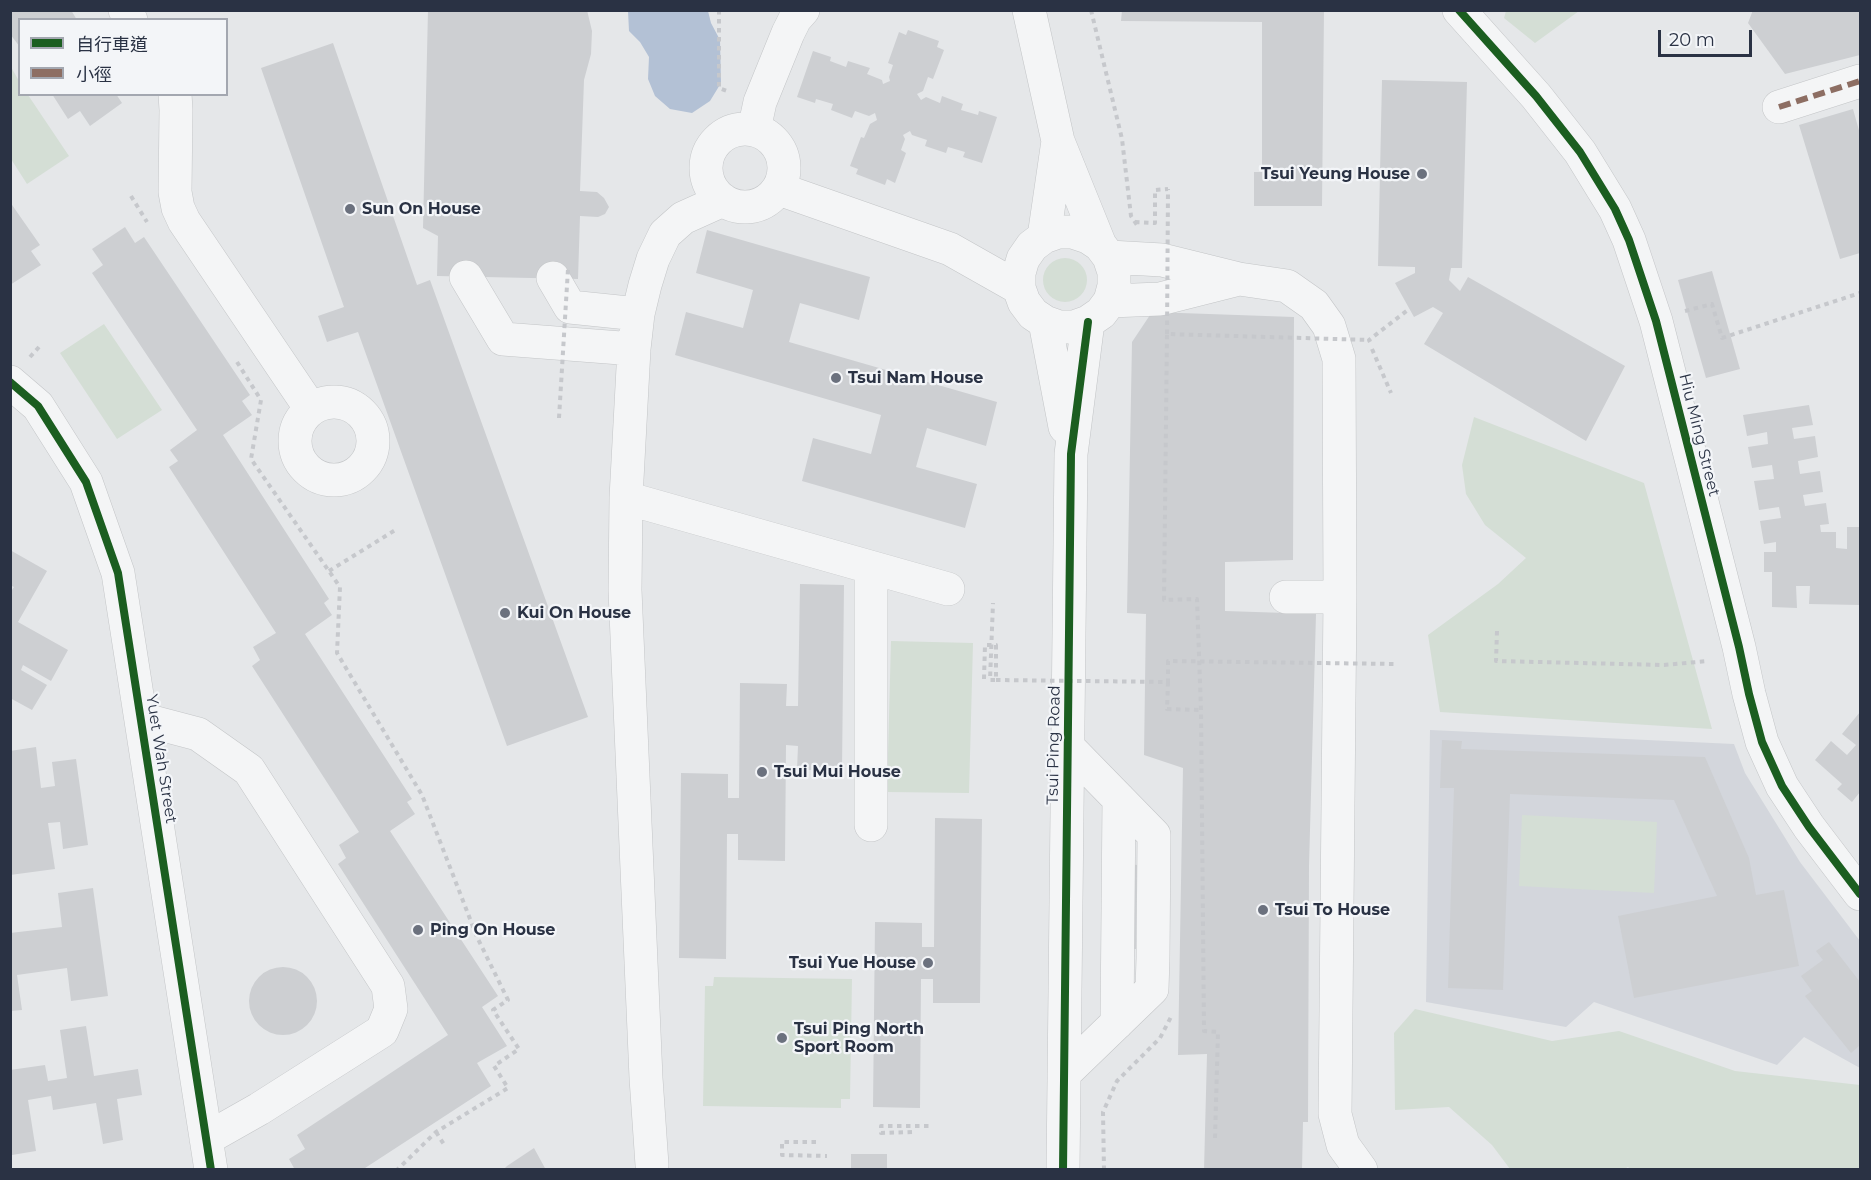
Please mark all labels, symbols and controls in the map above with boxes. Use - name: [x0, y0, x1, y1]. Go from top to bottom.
- legend: [18, 18, 228, 96]
- scale bar: [1661, 18, 1756, 56]
- text: 20 m: [1669, 29, 1715, 51]
- text: 自行車道: [76, 34, 148, 56]
- text: 小徑: [76, 64, 112, 86]
- place label: Tsui Yeung House: [1261, 164, 1410, 184]
- marker: Tsui Yeung House: [1415, 167, 1429, 181]
- place label: Sun On House: [362, 199, 481, 219]
- marker: Sun On House: [343, 202, 357, 216]
- place label: Tsui Nam House: [848, 368, 983, 388]
- marker: Tsui Nam House: [829, 371, 843, 385]
- street label: Hiu Ming Street: [1674, 371, 1724, 499]
- place label: Kui On House: [517, 603, 631, 623]
- marker: Kui On House: [498, 606, 512, 620]
- street label: Tsui Ping Road: [1043, 685, 1065, 805]
- street label: Yuet Wah Street: [141, 693, 181, 825]
- place label: Tsui Mui House: [774, 762, 901, 782]
- marker: Tsui Mui House: [755, 765, 769, 779]
- place label: Tsui To House: [1275, 900, 1390, 920]
- marker: Tsui To House: [1256, 903, 1270, 917]
- place label: Ping On House: [430, 920, 555, 940]
- marker: Ping On House: [411, 923, 425, 937]
- place label: Tsui Yue House: [789, 953, 916, 973]
- marker: Tsui Yue House: [921, 956, 935, 970]
- place label: Tsui Ping North Sport Room: [794, 1019, 924, 1057]
- marker: Tsui Ping North Sport Room: [775, 1031, 789, 1045]

